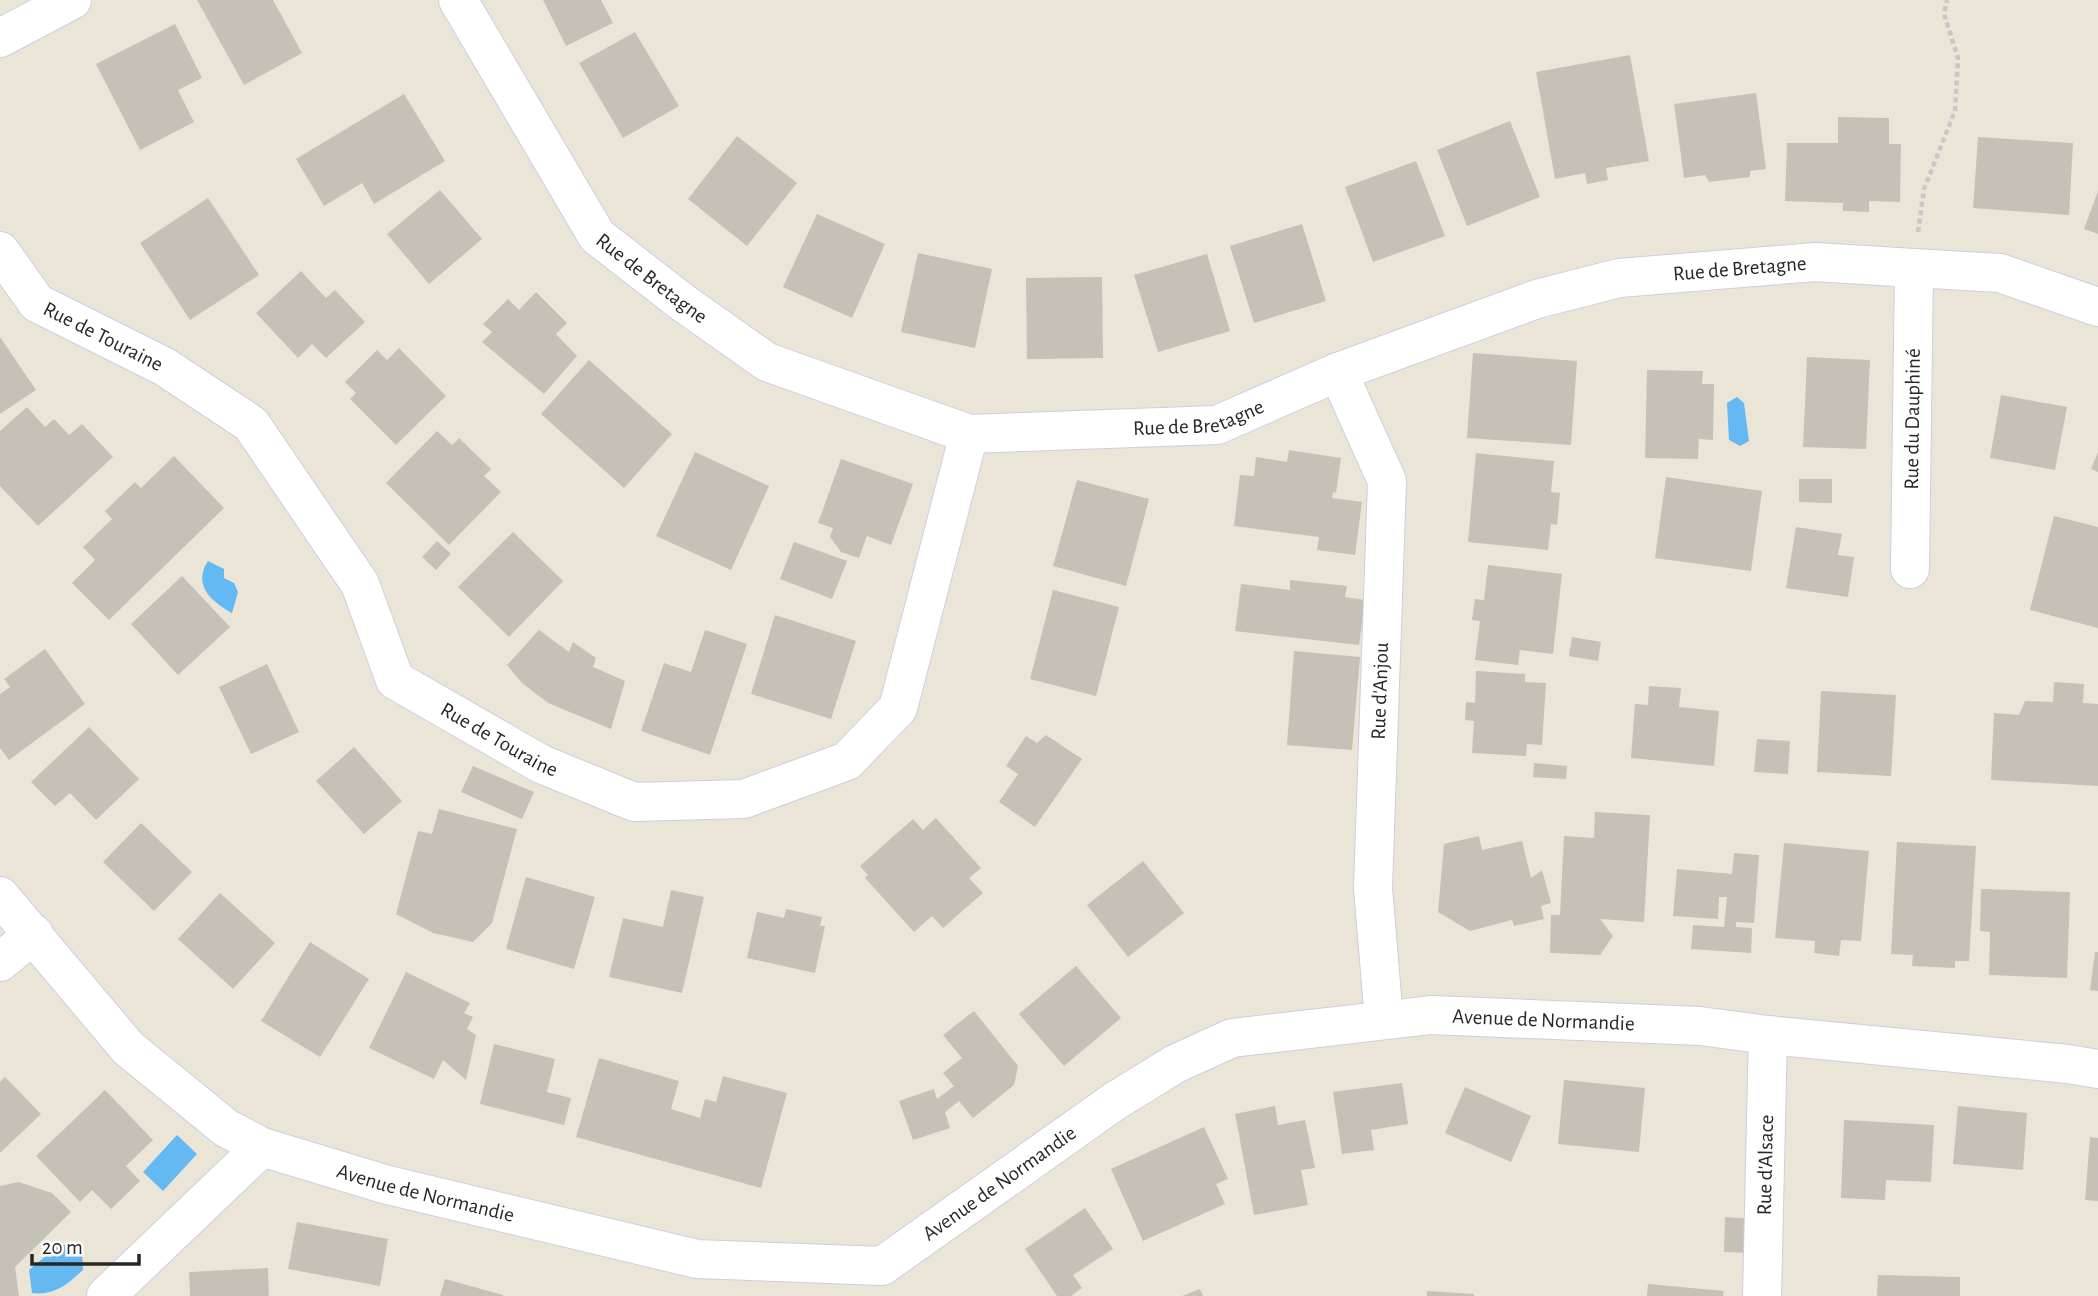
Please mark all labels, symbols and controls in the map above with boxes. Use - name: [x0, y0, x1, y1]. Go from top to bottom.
- street label: Rue de Bretagne: [592, 229, 711, 327]
- street label: Rue de Bretagne: [1672, 252, 1807, 284]
- street label: Rue de Touraine: [40, 298, 167, 375]
- street label: Rue du Dauphiné: [1901, 348, 1923, 490]
- street label: Rue de Bretagne: [1133, 395, 1267, 439]
- street label: Rue d'Anjou: [1368, 642, 1392, 740]
- street label: Rue de Touraine: [437, 698, 561, 780]
- street label: Avenue de Normandie: [1452, 1005, 1635, 1034]
- street label: Rue d'Alsace: [1753, 1114, 1777, 1216]
- street label: Avenue de Normandie: [919, 1122, 1080, 1244]
- street label: Avenue de Normandie: [334, 1160, 517, 1225]
- scale bar: [32, 1222, 138, 1266]
- text: 20 m: [42, 1237, 83, 1258]

